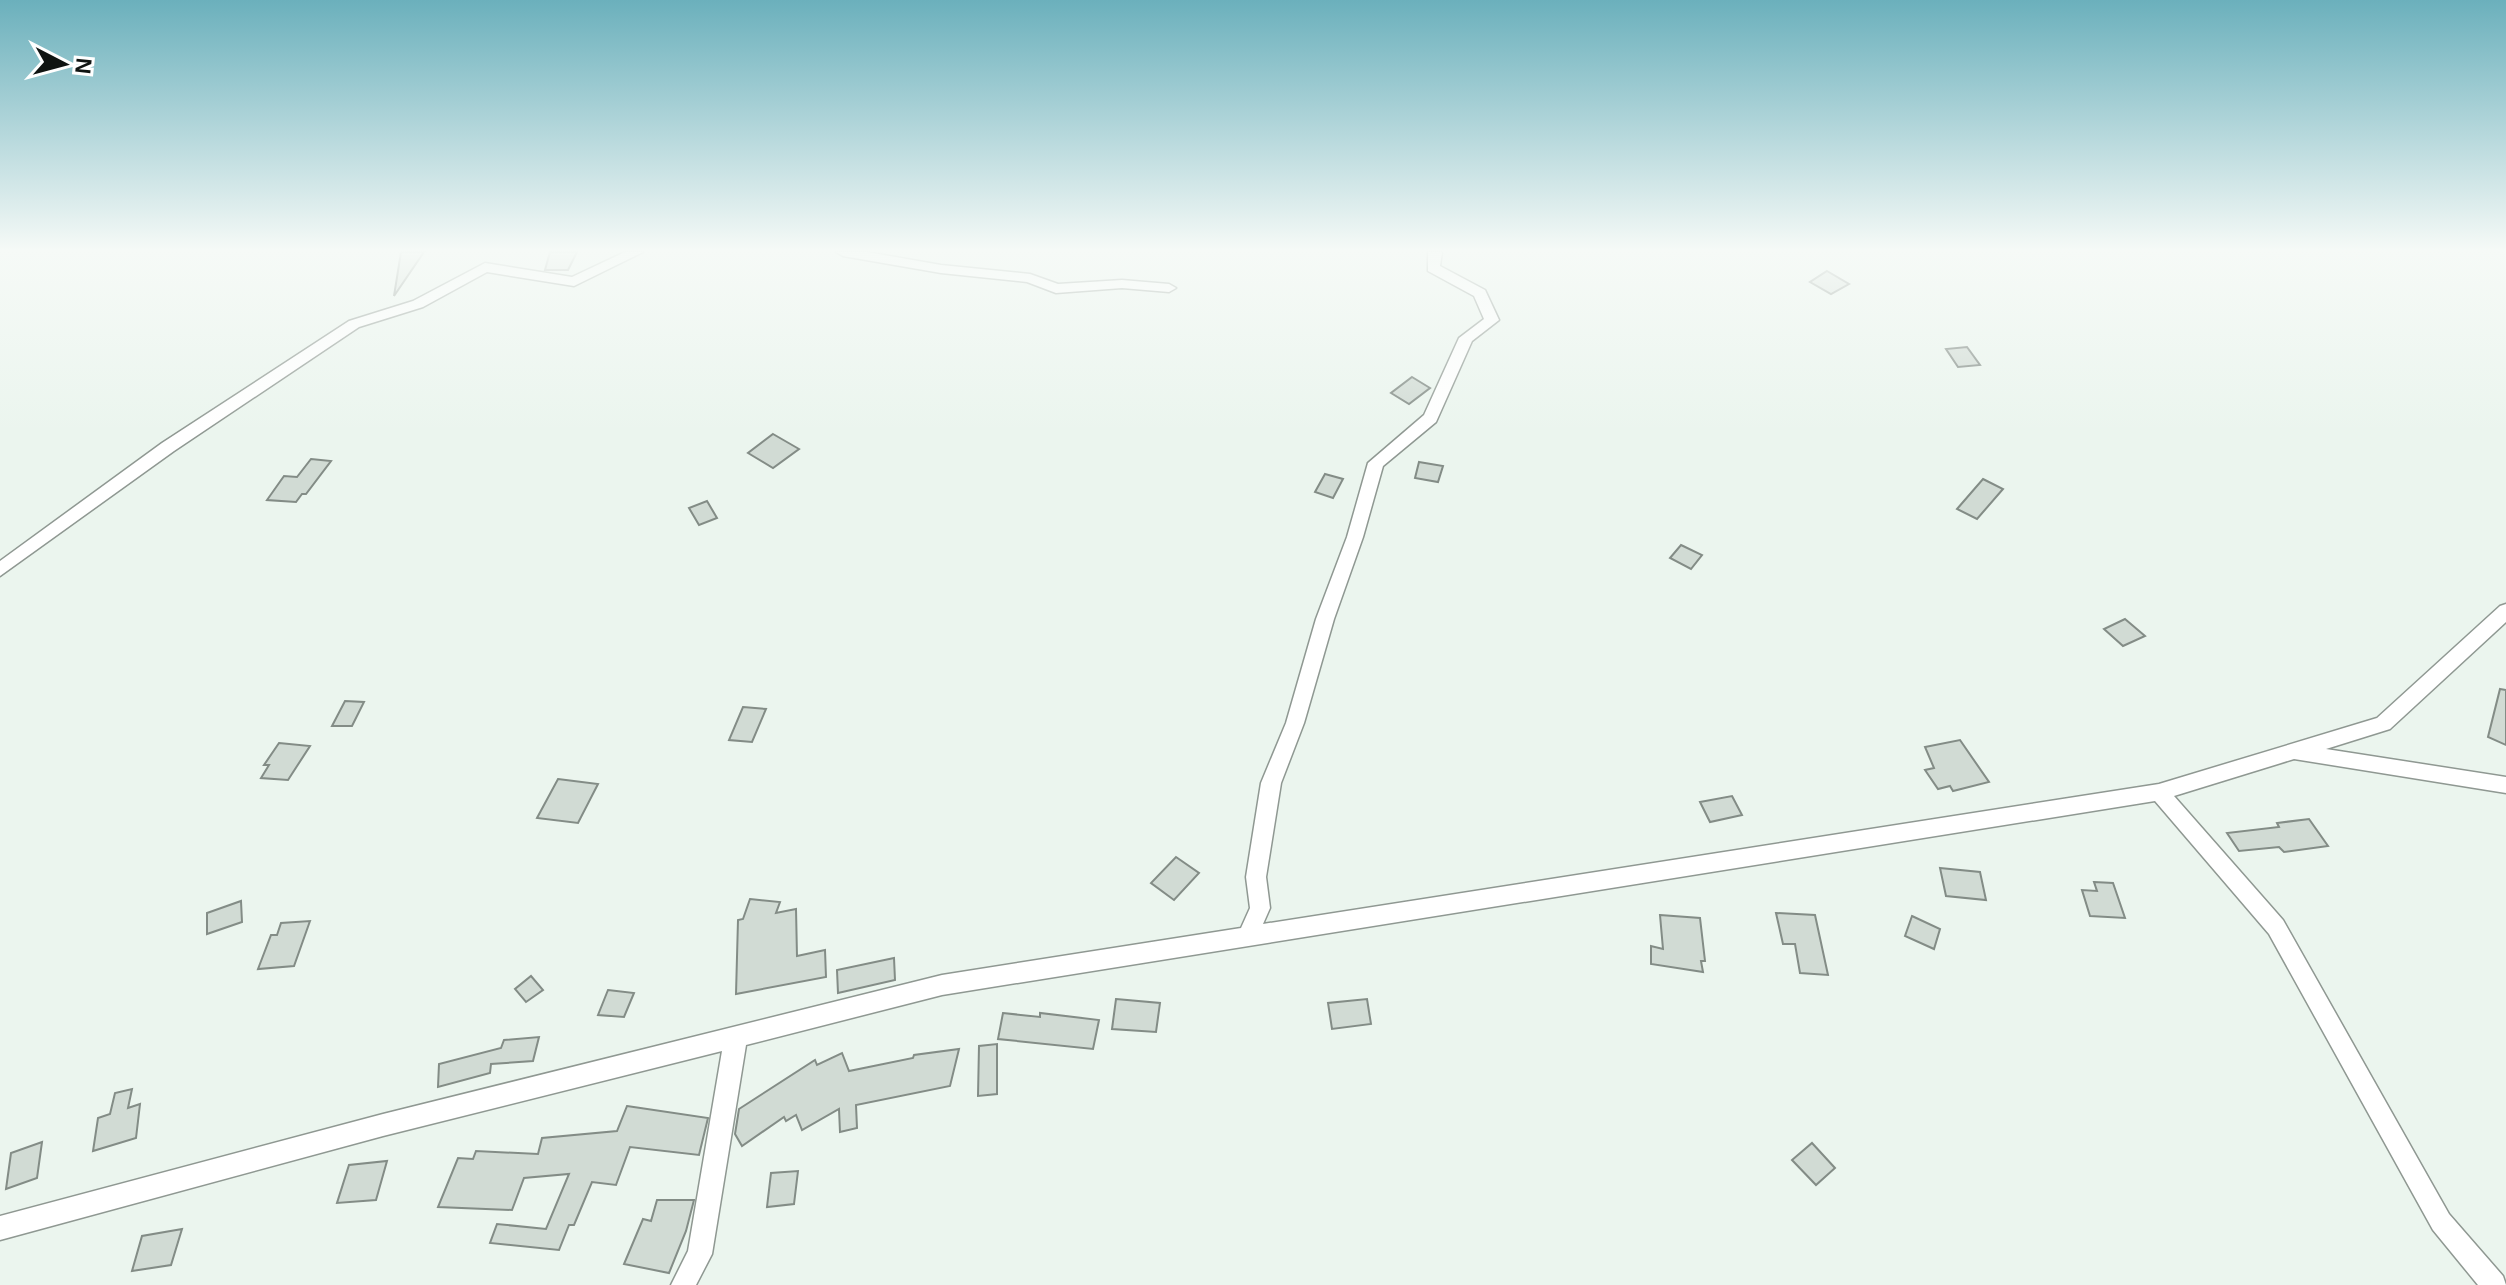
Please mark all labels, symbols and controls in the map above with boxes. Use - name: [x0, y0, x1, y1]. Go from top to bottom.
- north arrow: [24, 24, 104, 104]
- text: N: [70, 57, 97, 75]

